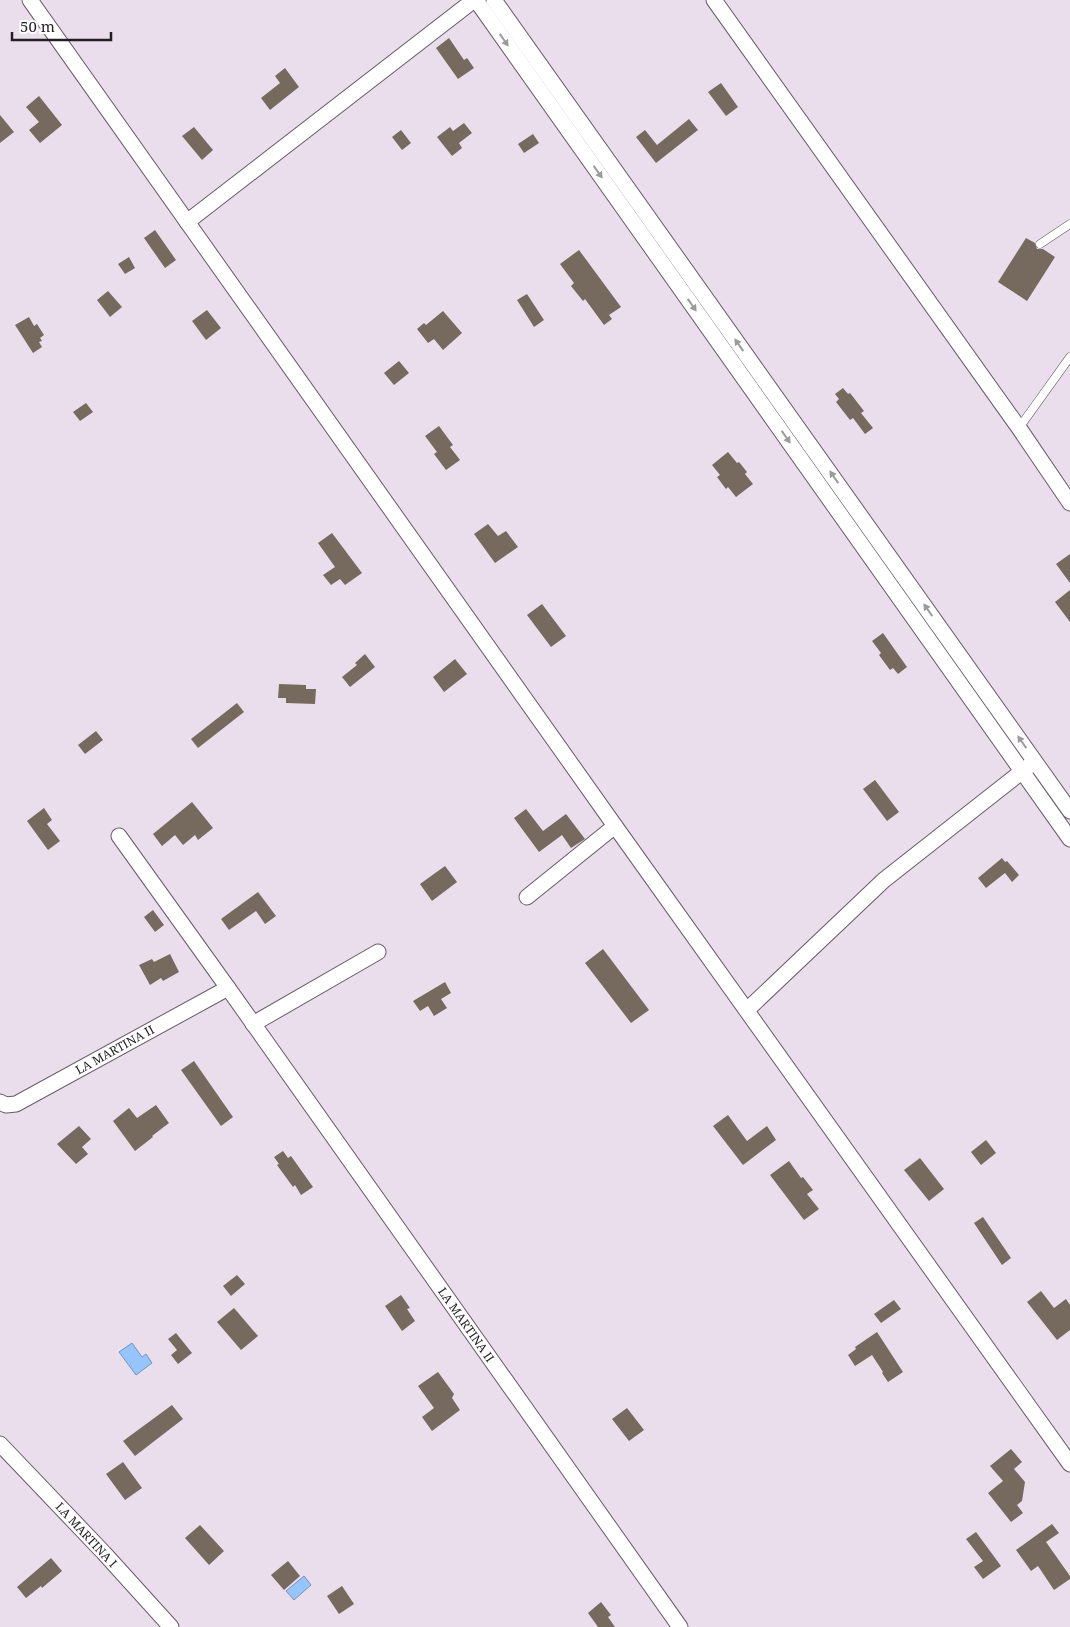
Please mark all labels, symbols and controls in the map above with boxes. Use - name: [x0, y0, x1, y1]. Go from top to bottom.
- scale bar: [12, 10, 111, 42]
- text: 50 m: [20, 16, 55, 36]
- one-way arrow: [499, 33, 509, 47]
- one-way arrow: [593, 165, 603, 179]
- one-way arrow: [687, 298, 697, 312]
- one-way arrow: [734, 338, 744, 352]
- one-way arrow: [781, 430, 792, 443]
- one-way arrow: [828, 471, 839, 484]
- one-way arrow: [923, 603, 933, 617]
- one-way arrow: [1017, 735, 1027, 749]
- street label: LA MARTINA II: [72, 1021, 157, 1078]
- street label: LA MARTINA II: [434, 1284, 499, 1366]
- street label: LA MARTINA I: [52, 1498, 121, 1571]

